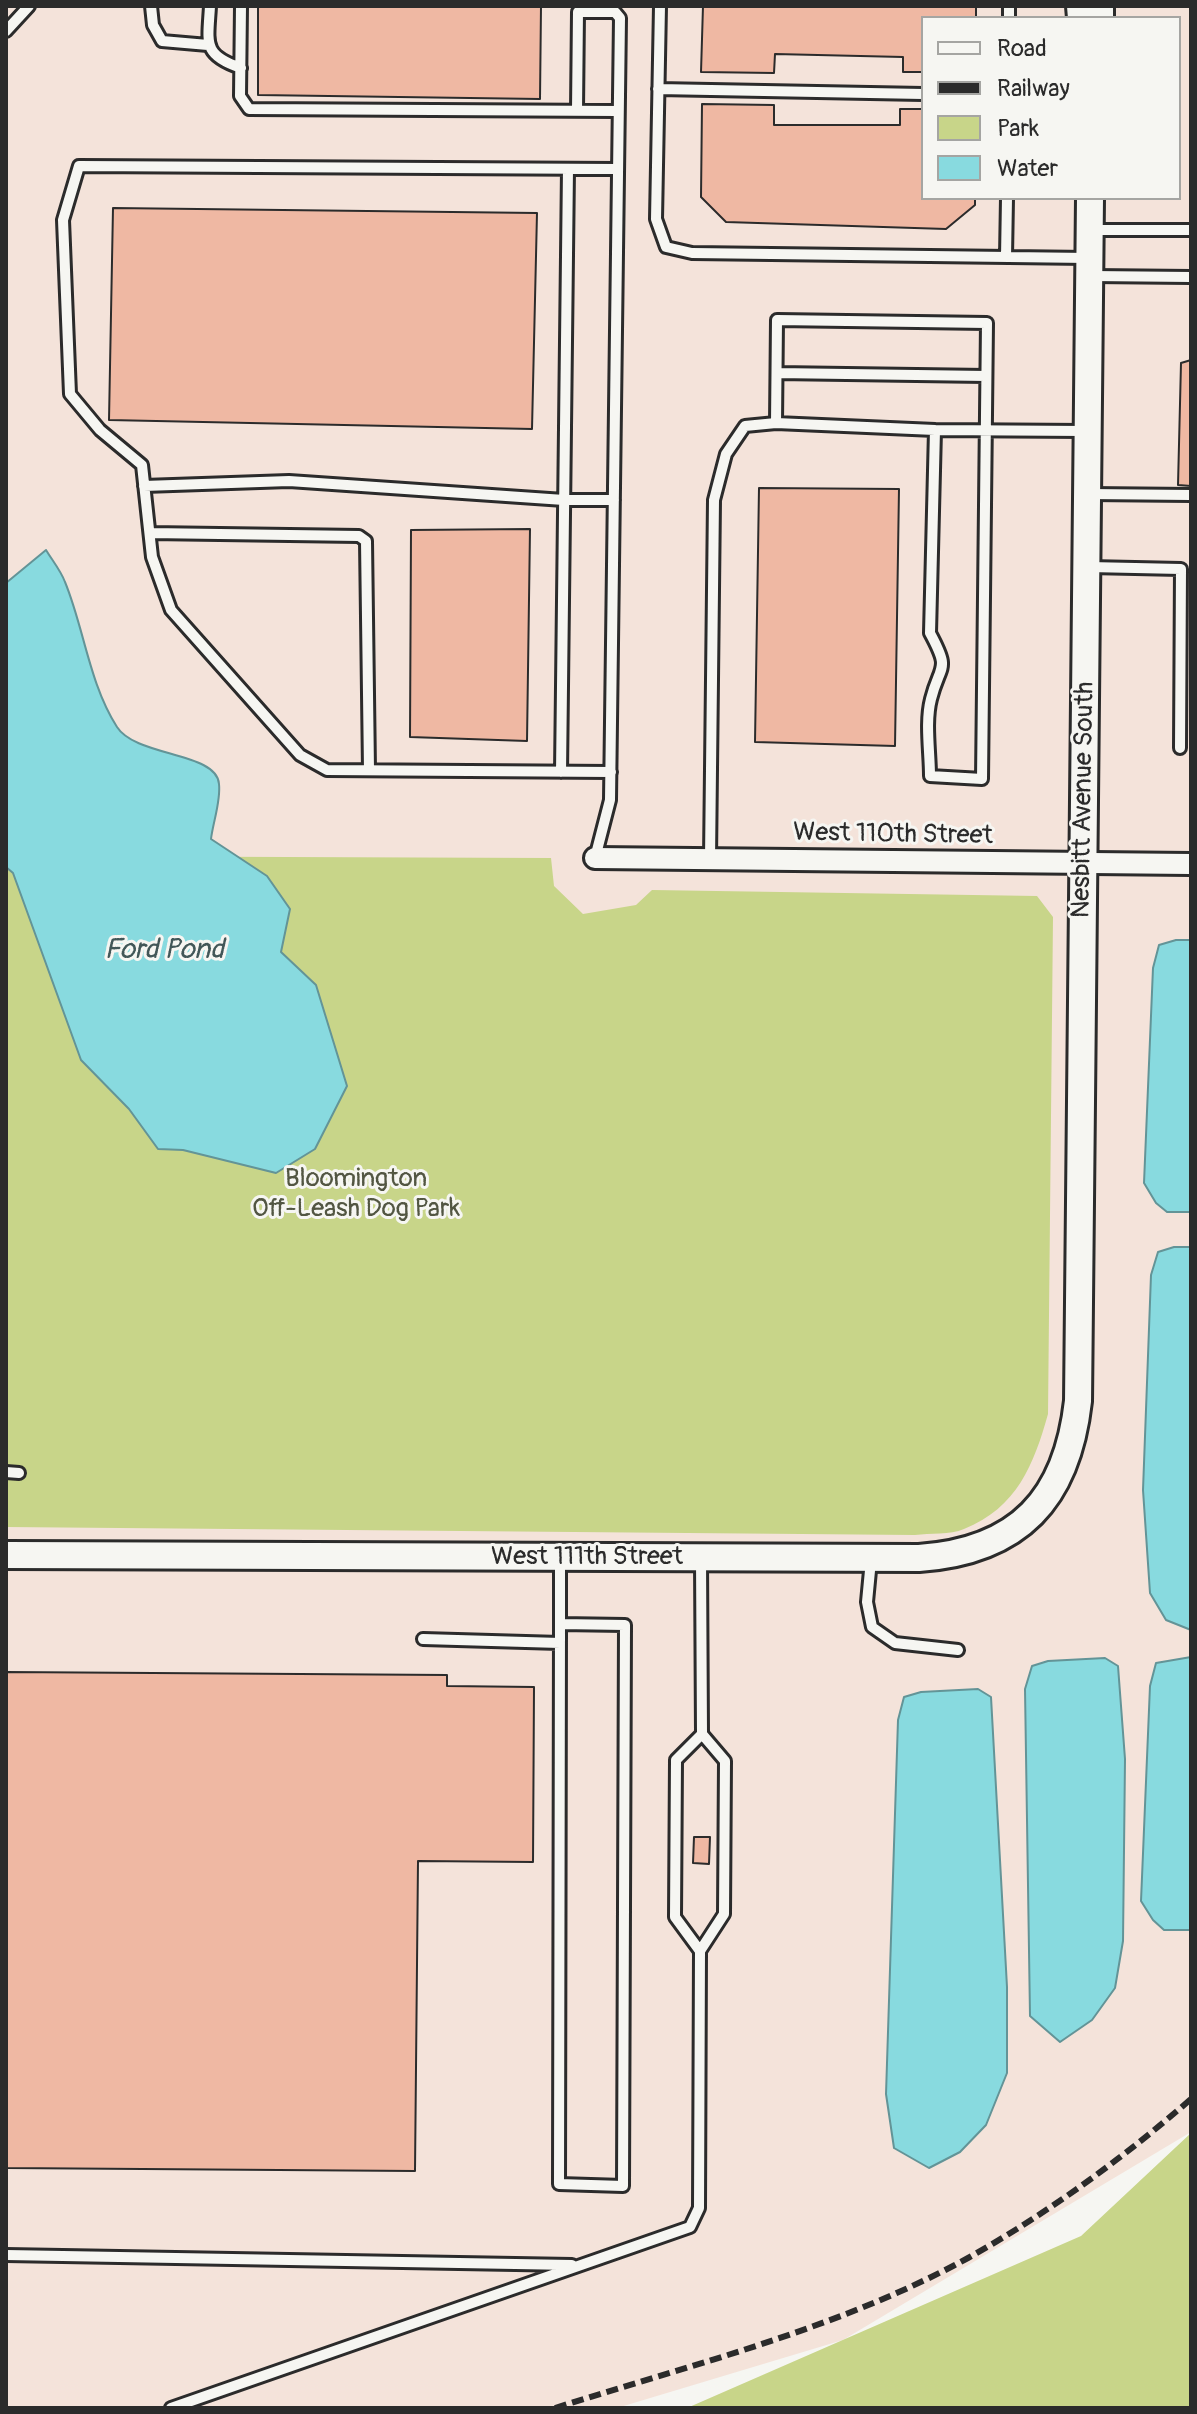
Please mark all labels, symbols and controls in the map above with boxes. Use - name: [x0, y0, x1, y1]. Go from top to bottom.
- legend: [921, 16, 1181, 200]
- text: Road: [997, 34, 1047, 63]
- text: Railway: [997, 74, 1070, 103]
- text: Park: [997, 114, 1039, 143]
- text: Water: [997, 154, 1058, 183]
- street label: Nesbitt Avenue South: [1066, 682, 1102, 918]
- street label: West 110th Street: [793, 818, 993, 852]
- water label: Ford Pond: [104, 934, 224, 968]
- park label: Bloomington Off-Leash Dog Park: [252, 1163, 460, 1224]
- street label: West 111th Street: [491, 1541, 683, 1573]

